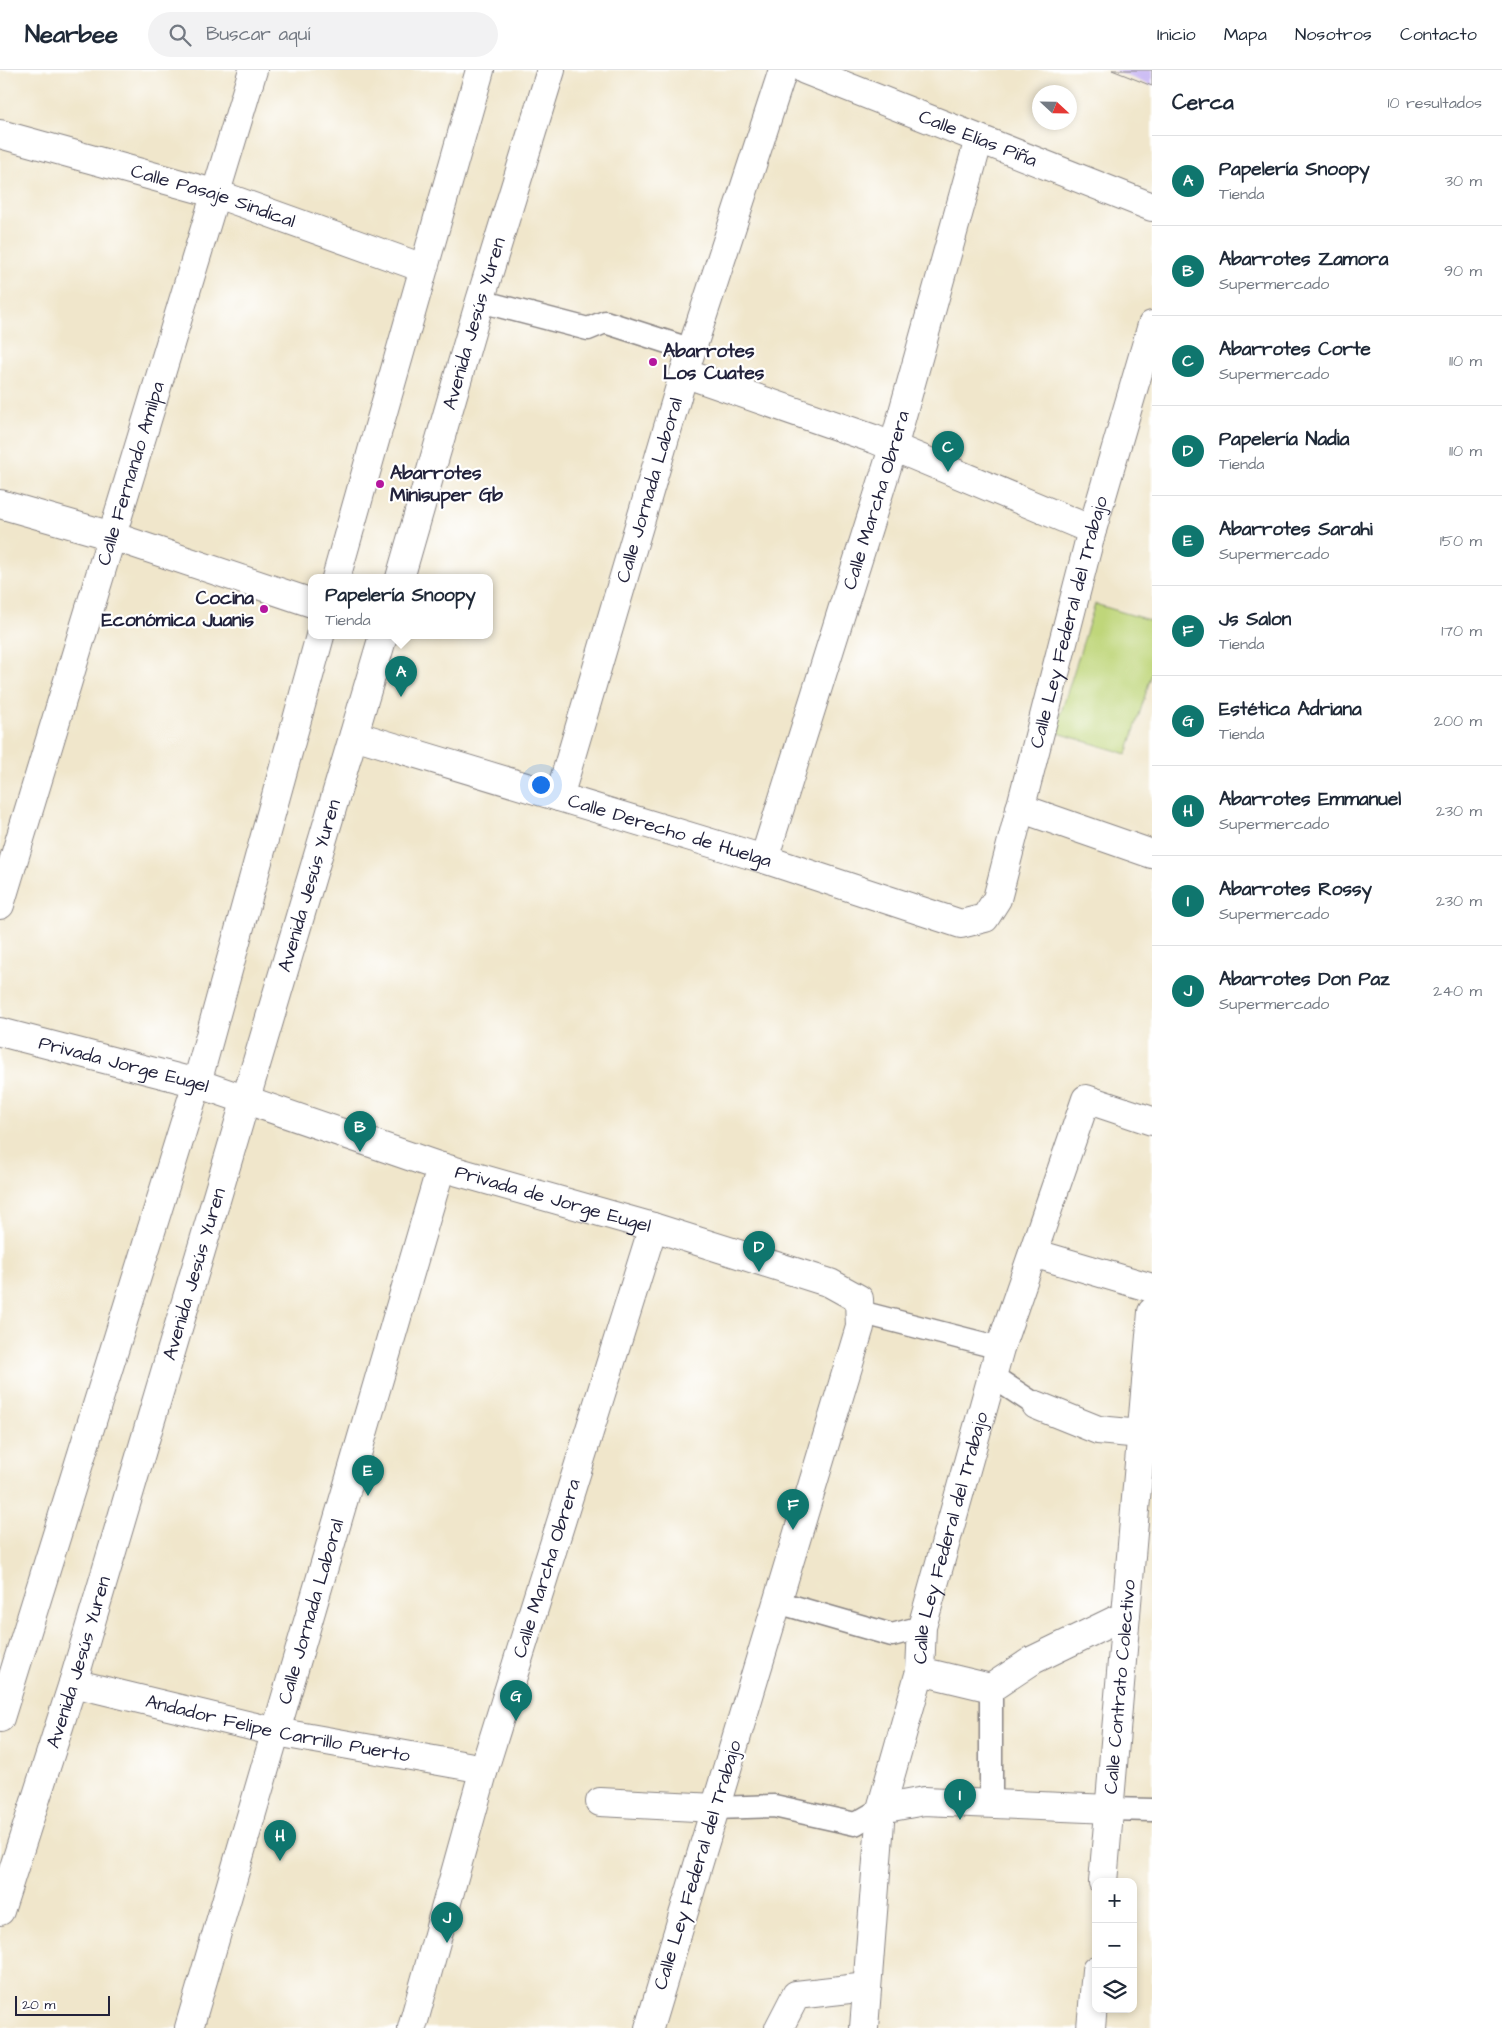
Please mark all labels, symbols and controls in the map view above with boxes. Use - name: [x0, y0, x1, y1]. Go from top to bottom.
- search box: [148, 12, 498, 57]
- text: Nearbee: [25, 18, 118, 52]
- icon: search: [166, 21, 194, 49]
- text: Buscar aquí: [206, 21, 310, 48]
- text: Inicio: [1157, 22, 1196, 47]
- text: Mapa: [1224, 22, 1267, 47]
- text: Nosotros: [1295, 22, 1372, 47]
- text: Contacto: [1400, 22, 1477, 47]
- north arrow: [1032, 85, 1077, 130]
- text: Cerca: [1172, 88, 1234, 117]
- text: 10 resultados: [1387, 92, 1482, 114]
- street label: Calle Elías Piña: [915, 103, 1041, 174]
- text: Papelería Snoopy: [1219, 156, 1370, 183]
- street label: Calle Pasaje Sindical: [128, 157, 299, 235]
- text: A: [1183, 170, 1193, 192]
- text: 30 m: [1445, 170, 1482, 192]
- text: Tienda: [1219, 183, 1264, 205]
- street label: Avenida Jesús Yuren: [436, 234, 512, 413]
- text: Abarrotes Zamora: [1219, 246, 1388, 273]
- text: B: [1182, 260, 1194, 282]
- text: 90 m: [1444, 260, 1482, 282]
- text: Supermercado: [1219, 273, 1329, 295]
- text: Abarrotes Corte: [1219, 336, 1371, 363]
- place label: Abarrotes Los Cuates: [663, 338, 765, 387]
- text: C: [1182, 350, 1194, 372]
- text: 110 m: [1449, 350, 1482, 372]
- marker: Abarrotes Los Cuates: [647, 356, 659, 368]
- text: Supermercado: [1219, 363, 1329, 385]
- street label: Calle Fernando Amilpa: [90, 378, 171, 569]
- street label: Calle Jornada Laboral: [609, 394, 690, 586]
- street label: Calle Marcha Obrera: [836, 407, 916, 593]
- text: Papelería Nadia: [1219, 426, 1349, 453]
- pin: C: [932, 431, 964, 472]
- text: D: [1183, 440, 1193, 462]
- text: 110 m: [1449, 440, 1482, 462]
- text: Tienda: [1219, 453, 1264, 475]
- place label: Abarrotes Minisuper Gb: [390, 460, 503, 509]
- marker: Abarrotes Minisuper Gb: [374, 478, 386, 490]
- street label: Calle Ley Federal del Trabajo: [1023, 492, 1115, 751]
- text: Abarrotes Sarahi: [1219, 516, 1373, 543]
- text: E: [1183, 530, 1193, 552]
- text: 150 m: [1440, 530, 1482, 552]
- text: Supermercado: [1219, 543, 1329, 565]
- popup: [308, 574, 493, 639]
- text: Papelería Snoopy: [325, 582, 476, 609]
- place label: Cocina Económica Juanis: [102, 585, 254, 634]
- marker: Cocina Económica Juanis: [258, 603, 270, 615]
- text: Js Salon: [1219, 606, 1291, 633]
- text: Tienda: [325, 609, 371, 631]
- text: F: [1182, 620, 1194, 642]
- text: 170 m: [1441, 620, 1482, 642]
- text: Tienda: [1219, 633, 1264, 655]
- pin: A: [385, 656, 417, 697]
- text: Estética Adriana: [1219, 696, 1362, 723]
- text: G: [1182, 710, 1194, 732]
- text: 200 m: [1434, 710, 1482, 732]
- text: Tienda: [1219, 723, 1264, 745]
- your location: [528, 772, 554, 798]
- text: Abarrotes Emmanuel: [1219, 786, 1401, 813]
- street label: Calle Derecho de Huelga: [565, 787, 776, 874]
- street label: Avenida Jesús Yuren: [271, 796, 347, 975]
- text: H: [1183, 800, 1193, 822]
- text: 230 m: [1436, 800, 1482, 822]
- text: Supermercado: [1219, 813, 1329, 835]
- text: Abarrotes Rossy: [1219, 876, 1372, 903]
- text: I: [1187, 890, 1189, 912]
- text: 230 m: [1436, 890, 1482, 912]
- text: Supermercado: [1219, 903, 1329, 925]
- text: Abarrotes Don Paz: [1219, 966, 1390, 993]
- text: J: [1184, 980, 1192, 1002]
- text: 240 m: [1433, 980, 1482, 1002]
- text: Supermercado: [1219, 993, 1329, 1015]
- street label: Privada Jorge Eugel: [36, 1029, 213, 1100]
- pin: B: [344, 1111, 376, 1152]
- street label: Privada de Jorge Eugel: [452, 1158, 654, 1239]
- street label: Avenida Jesús Yuren: [156, 1185, 232, 1363]
- pin: D: [743, 1231, 775, 1272]
- street label: Calle Ley Federal del Trabajo: [907, 1409, 995, 1665]
- pin: E: [352, 1455, 384, 1496]
- street label: Calle Marcha Obrera: [506, 1475, 587, 1661]
- pin: F: [777, 1489, 809, 1530]
- street label: Calle Jornada Laboral: [271, 1516, 351, 1707]
- street label: Avenida Jesús Yuren: [40, 1573, 117, 1752]
- street label: Calle Contrato Colectivo: [1097, 1578, 1142, 1795]
- pin: G: [500, 1680, 532, 1721]
- street label: Andador Felipe Carrillo Puerto: [143, 1688, 413, 1769]
- street label: Calle Ley Federal del Trabajo: [647, 1737, 750, 1993]
- pin: I: [944, 1779, 976, 1820]
- pin: H: [264, 1820, 296, 1861]
- map controls: [1092, 1878, 1137, 2013]
- button: +: [1092, 1878, 1137, 1923]
- pin: J: [431, 1902, 463, 1943]
- button: −: [1092, 1923, 1137, 1968]
- button: layers: [1092, 1968, 1137, 2013]
- scale bar: [15, 1993, 110, 2016]
- text: 20 m: [22, 1995, 55, 2015]

